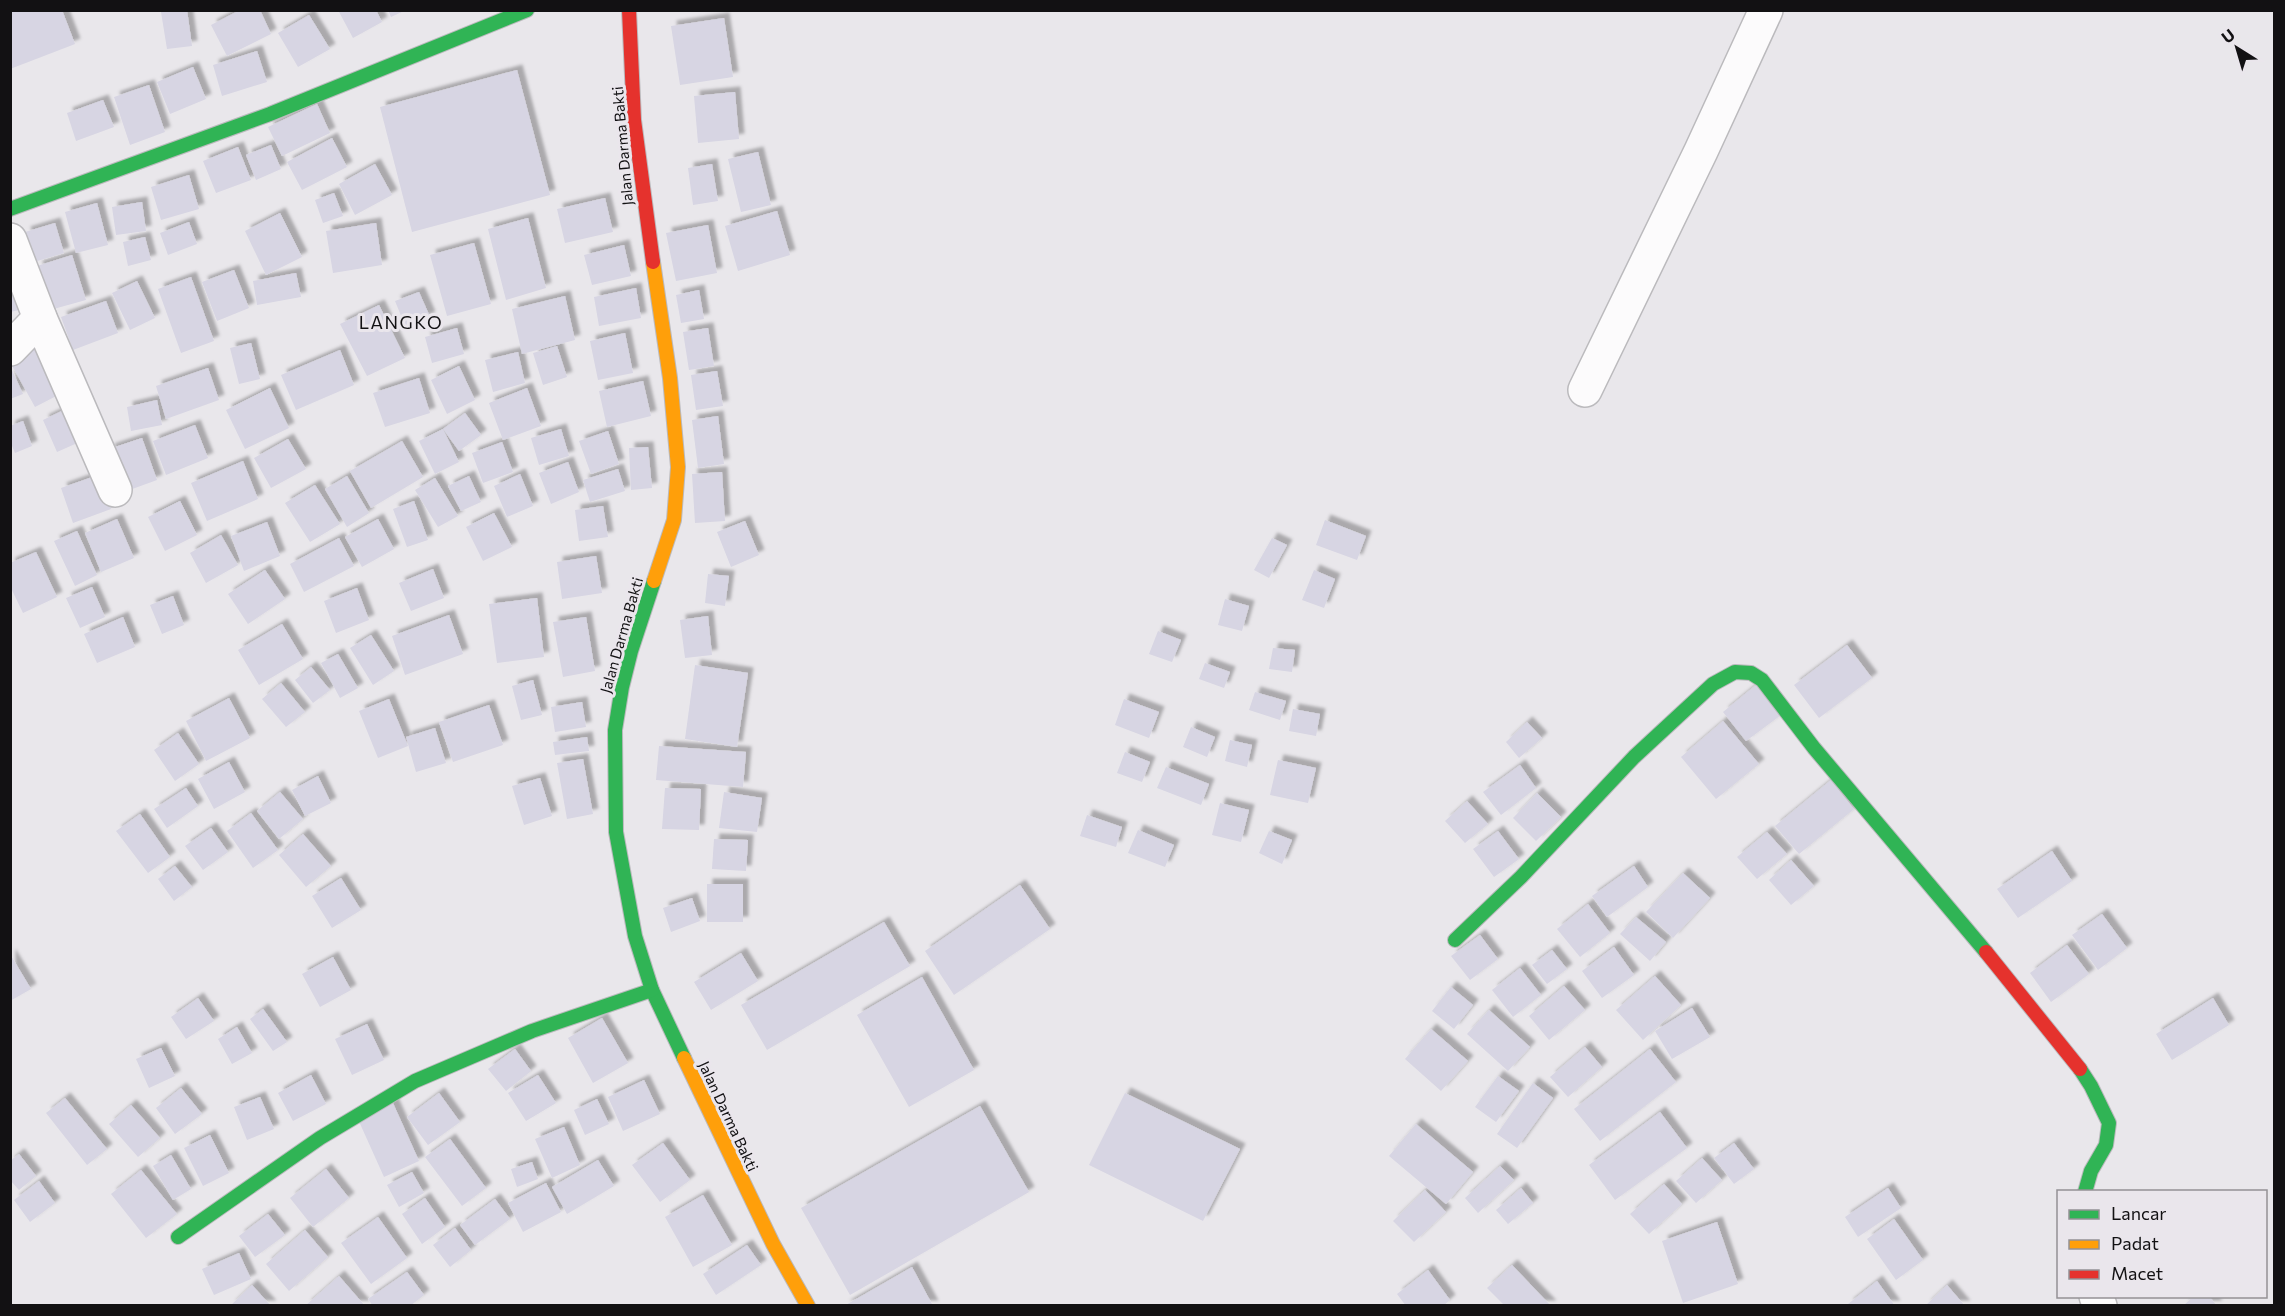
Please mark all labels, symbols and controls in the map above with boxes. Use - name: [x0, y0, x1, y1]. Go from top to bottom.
- north arrow: [2207, 18, 2267, 78]
- text: U: [2217, 25, 2238, 47]
- street label: Jalan Darma Bakti: [608, 86, 636, 206]
- district label: LANGKO: [359, 311, 443, 333]
- street label: Jalan Darma Bakti: [596, 575, 646, 695]
- street label: Jalan Darma Bakti: [696, 1058, 762, 1174]
- legend: [2057, 1190, 2267, 1298]
- text: Lancar: [2111, 1202, 2167, 1224]
- text: Padat: [2111, 1232, 2159, 1254]
- text: Macet: [2111, 1262, 2163, 1284]

